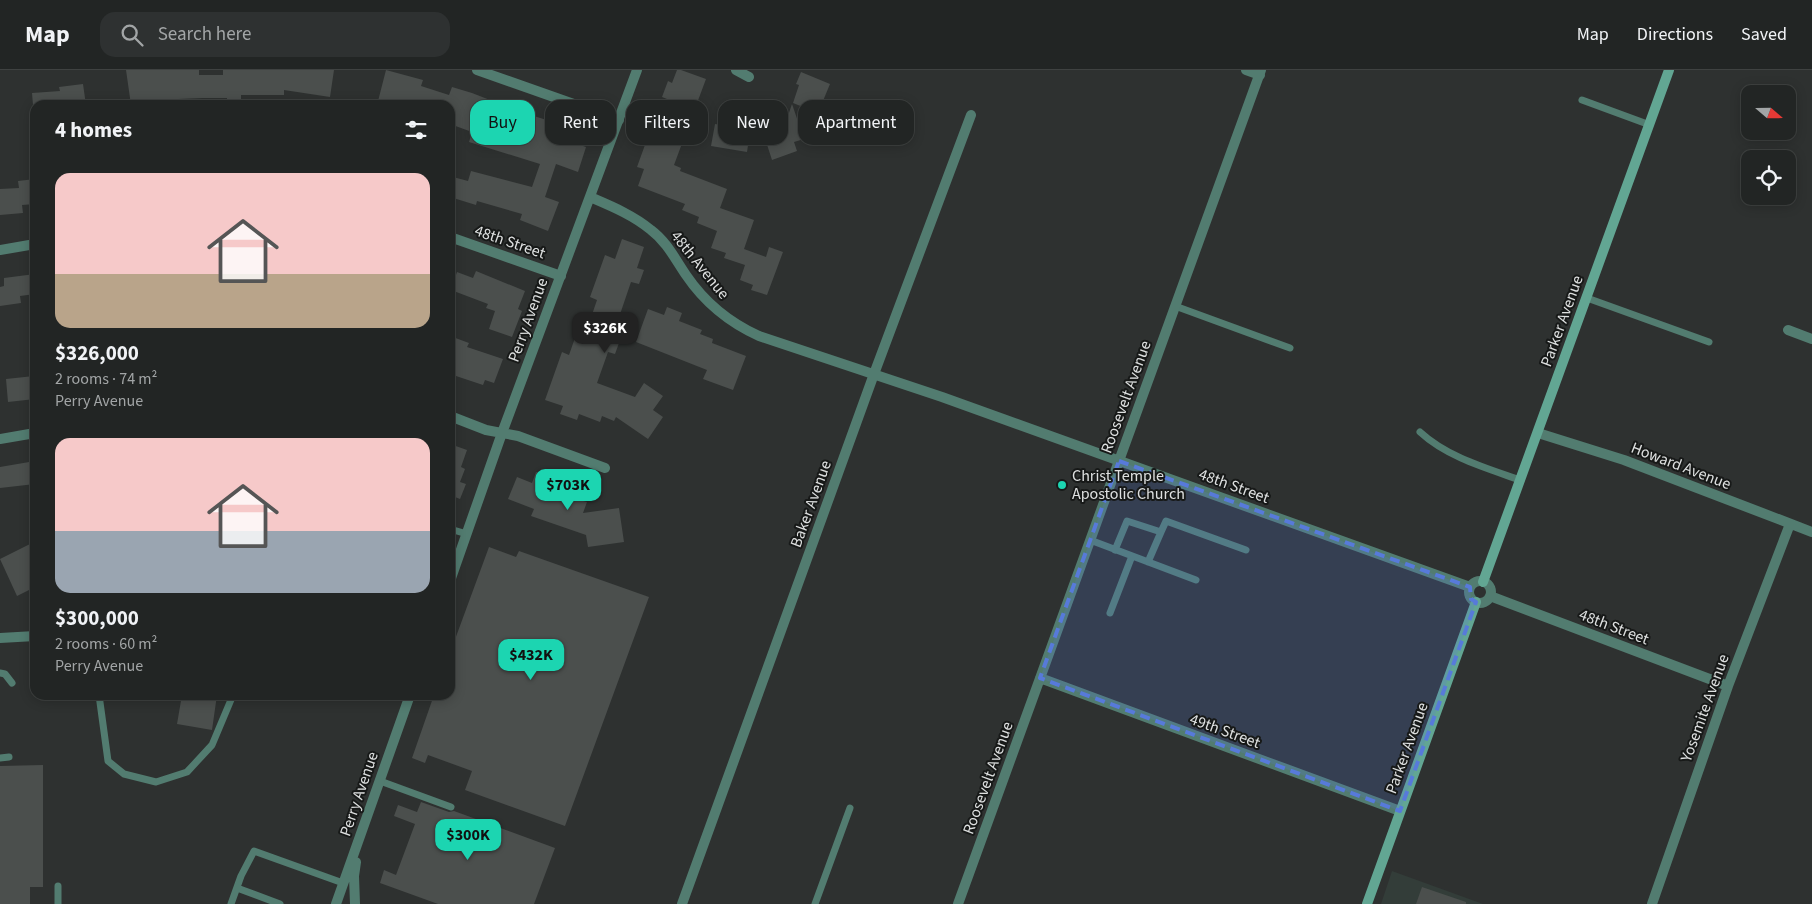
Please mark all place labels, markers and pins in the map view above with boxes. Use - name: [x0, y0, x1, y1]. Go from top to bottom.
- pin: $326K: [570, 312, 640, 354]
- place label: Christ Temple Apostolic Church: [1072, 465, 1185, 505]
- pin: $703K: [533, 468, 603, 511]
- marker: Christ Temple Apostolic Church: [1056, 479, 1068, 491]
- pin: $432K: [496, 638, 566, 681]
- pin: $300K: [433, 818, 503, 861]

